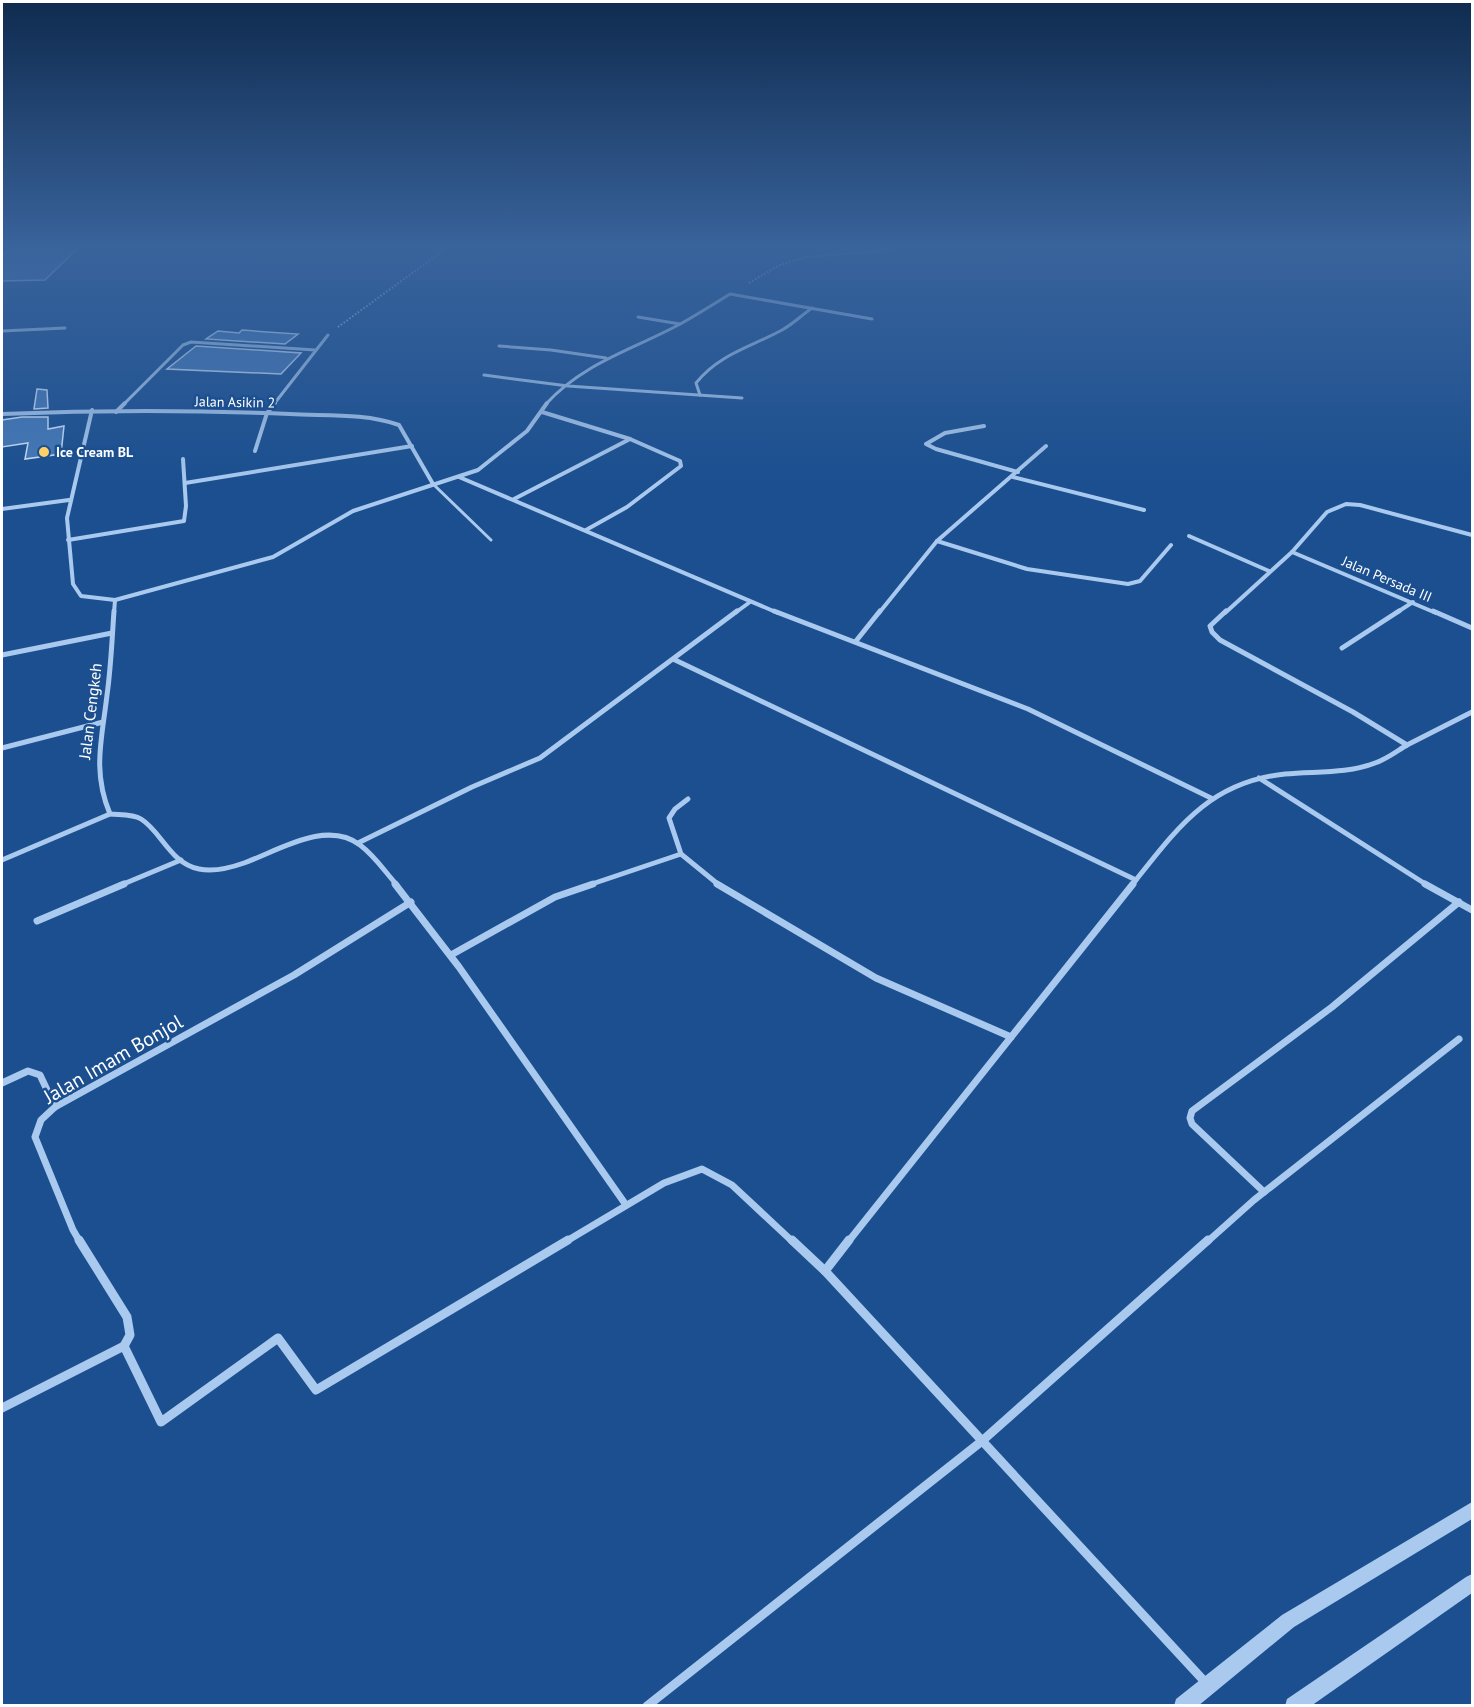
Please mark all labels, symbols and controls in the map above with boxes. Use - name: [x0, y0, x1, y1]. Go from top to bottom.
- street label: Jalan Asikin 2: [194, 392, 275, 412]
- place label: Ice Cream BL: [56, 443, 134, 461]
- marker: Ice Cream BL: [37, 445, 51, 459]
- street label: Jalan Persada III: [1338, 552, 1435, 606]
- street label: Jalan Cengkeh: [74, 662, 106, 761]
- street label: Jalan Imam Bonjol: [38, 1009, 187, 1110]

